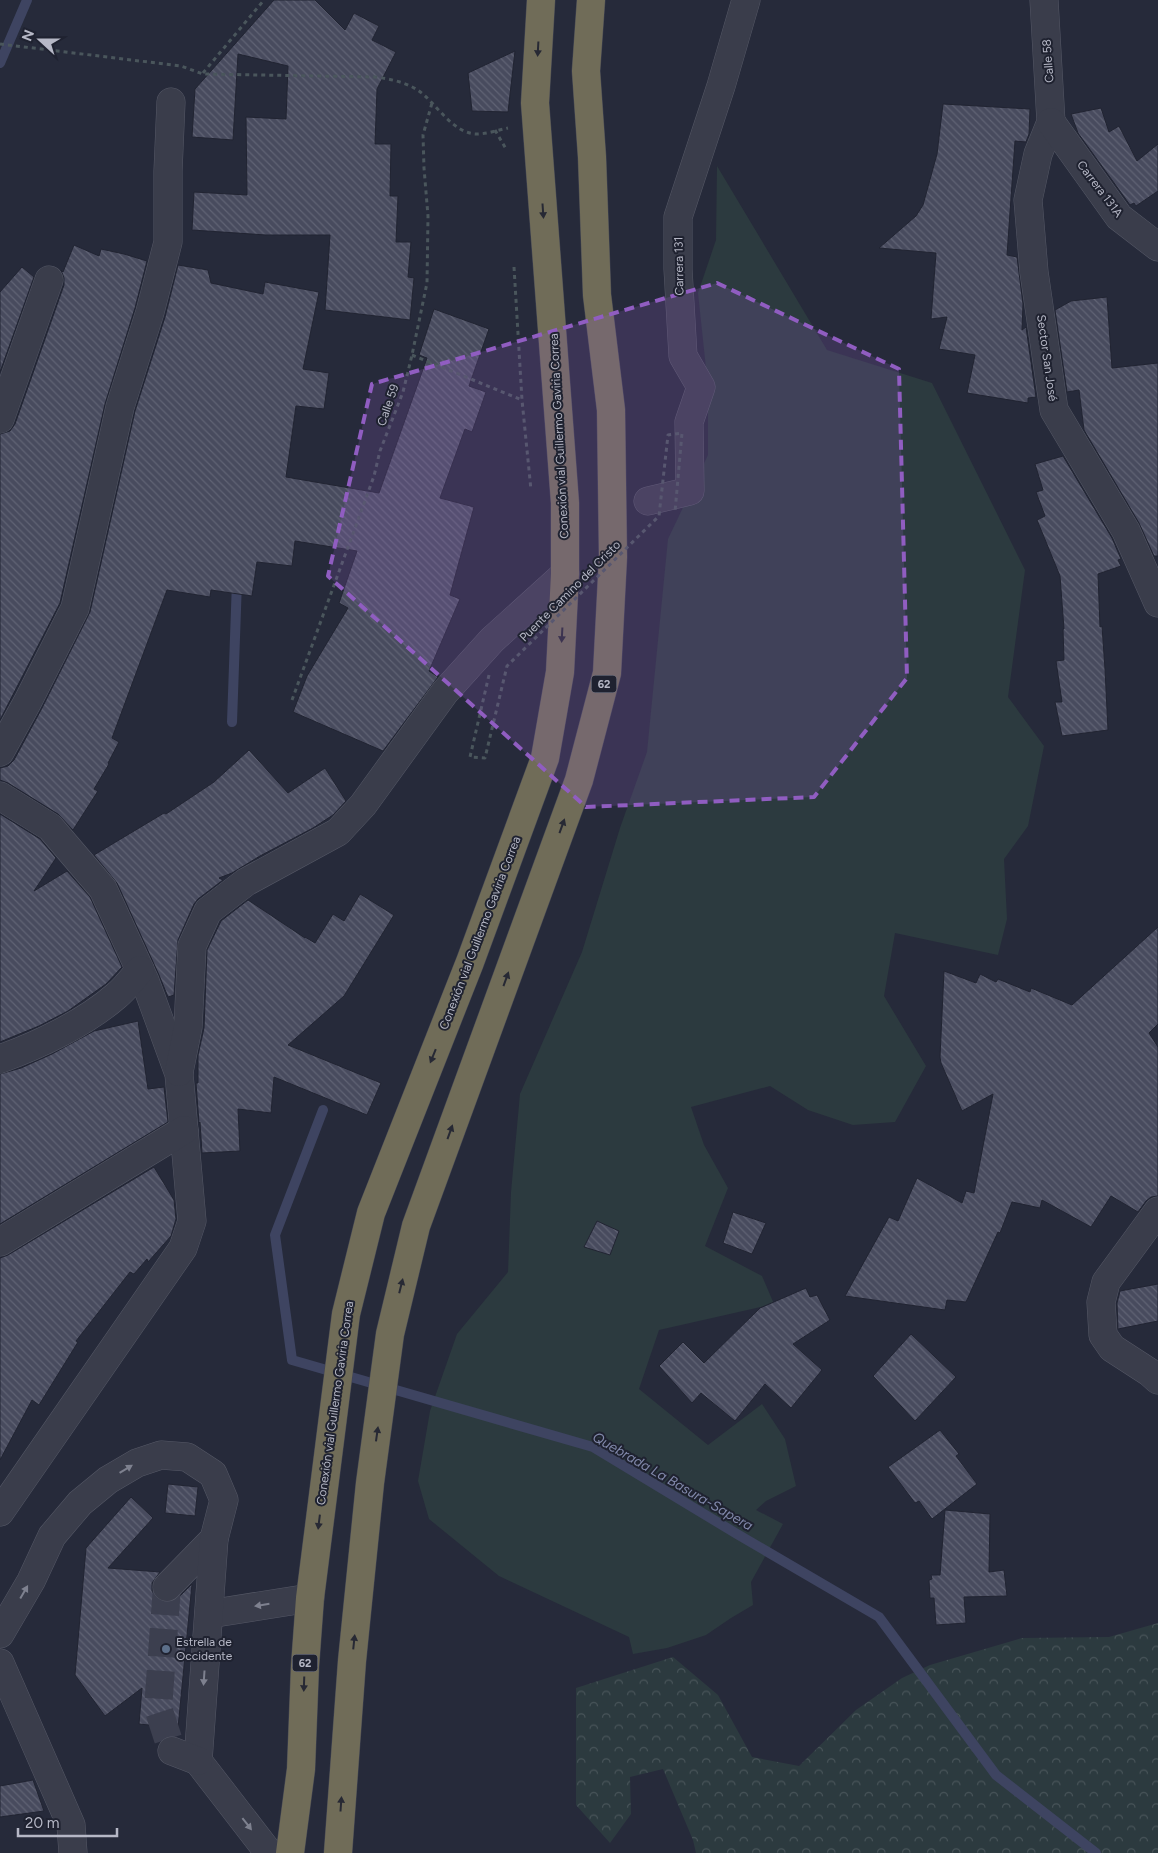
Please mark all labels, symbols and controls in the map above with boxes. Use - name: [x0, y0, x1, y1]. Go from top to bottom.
- north arrow: [15, 15, 65, 65]
- text: N: [18, 27, 38, 44]
- street label: Calle 58: [1039, 39, 1057, 83]
- one-way arrow: [534, 41, 542, 57]
- street label: Carrera 131A: [1074, 158, 1126, 220]
- one-way arrow: [539, 203, 547, 219]
- street label: Carrera 131: [671, 236, 687, 296]
- street label: Sector San José: [1034, 314, 1060, 403]
- street label: Conexión vial Guillermo Gaviria Correa: [547, 333, 571, 539]
- street label: Calle 59: [374, 382, 402, 428]
- street label: Puente Camino del Cristo: [517, 538, 623, 644]
- one-way arrow: [557, 627, 565, 643]
- road number: 62: [592, 676, 616, 692]
- one-way arrow: [559, 819, 566, 834]
- street label: Conexión vial Guillermo Gaviria Correa: [437, 834, 523, 1032]
- one-way arrow: [502, 971, 510, 986]
- one-way arrow: [429, 1049, 437, 1064]
- one-way arrow: [447, 1124, 454, 1139]
- one-way arrow: [397, 1279, 405, 1294]
- street label: Conexión vial Guillermo Gaviria Correa: [314, 1300, 356, 1506]
- one-way arrow: [373, 1426, 381, 1442]
- water label: Quebrada La Basura-Sapera: [590, 1429, 756, 1534]
- one-way arrow: [120, 1465, 133, 1474]
- one-way arrow: [315, 1514, 323, 1530]
- one-way arrow: [20, 1585, 29, 1598]
- one-way arrow: [253, 1602, 269, 1610]
- one-way arrow: [350, 1634, 358, 1650]
- place label: Estrella de Occidente: [176, 1635, 233, 1663]
- marker: Estrella de Occidente: [160, 1643, 172, 1655]
- road number: 62: [292, 1655, 318, 1672]
- one-way arrow: [200, 1670, 208, 1686]
- one-way arrow: [300, 1676, 308, 1692]
- one-way arrow: [338, 1796, 346, 1812]
- scale bar: [18, 1806, 116, 1838]
- text: 20 m: [25, 1814, 59, 1832]
- one-way arrow: [241, 1817, 252, 1830]

